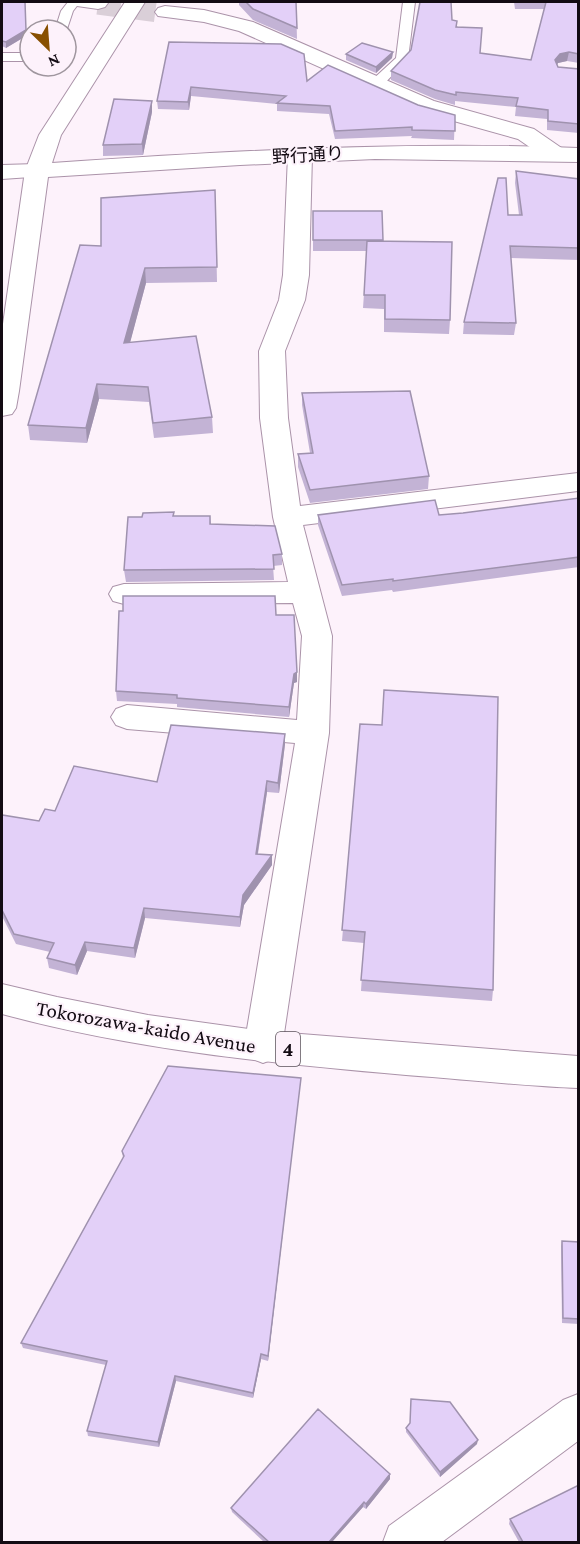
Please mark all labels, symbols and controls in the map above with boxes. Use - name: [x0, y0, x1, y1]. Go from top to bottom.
- north arrow: [18, 18, 78, 78]
- text: N: [46, 51, 63, 71]
- street label: 野行通り: [272, 143, 344, 167]
- street label: Tokorozawa-kaido Avenue: [34, 996, 258, 1058]
- road number: 4: [276, 1032, 300, 1066]

